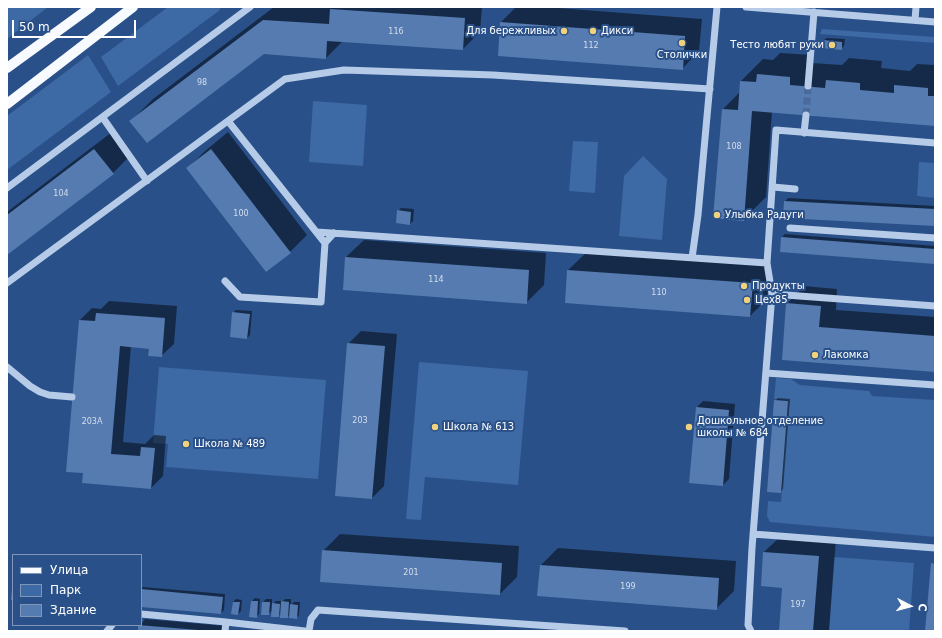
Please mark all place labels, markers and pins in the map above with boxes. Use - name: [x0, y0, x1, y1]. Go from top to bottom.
- place label: Для бережливых: [466, 25, 556, 37]
- place label: Дикси: [601, 25, 633, 37]
- marker: Для бережливых: [559, 26, 569, 36]
- marker: Дикси: [588, 26, 598, 36]
- marker: Столички: [677, 38, 687, 48]
- place label: Тесто любят руки: [730, 39, 824, 51]
- marker: Тесто любят руки: [827, 40, 837, 50]
- place label: Столички: [657, 49, 707, 61]
- place label: Улыбка Радуги: [725, 209, 804, 221]
- marker: Улыбка Радуги: [712, 210, 722, 220]
- place label: Продукты: [752, 280, 805, 292]
- marker: Продукты: [739, 281, 749, 291]
- place label: Цех85: [755, 294, 788, 306]
- marker: Цех85: [742, 295, 752, 305]
- place label: Лакомка: [823, 349, 869, 361]
- marker: Лакомка: [810, 350, 820, 360]
- place label: Дошкольное отделение школы № 684: [697, 415, 823, 438]
- place label: Школа № 613: [443, 421, 514, 433]
- marker: Школа № 613: [430, 422, 440, 432]
- marker: Дошкольное отделение школы № 684: [684, 422, 694, 432]
- place label: Школа № 489: [194, 438, 265, 450]
- marker: Школа № 489: [181, 439, 191, 449]

